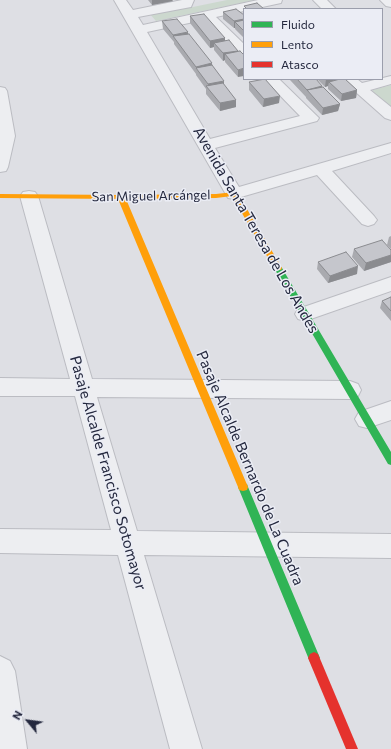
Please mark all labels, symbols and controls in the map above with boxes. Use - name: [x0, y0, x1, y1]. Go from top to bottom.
- legend: [243, 8, 383, 80]
- text: Fluido: [281, 17, 315, 31]
- text: Lento: [281, 37, 313, 51]
- text: Atasco: [281, 57, 319, 71]
- street label: Avenida Santa Teresa de Los Andes: [189, 124, 323, 336]
- street label: San Miguel Arcángel: [92, 187, 210, 205]
- street label: Pasaje Alcalde Bernardo de La Cuadra: [192, 348, 308, 588]
- street label: Pasaje Alcalde Francisco Sotomayor: [66, 354, 150, 592]
- north arrow: [8, 701, 48, 741]
- text: N: [9, 708, 25, 722]

